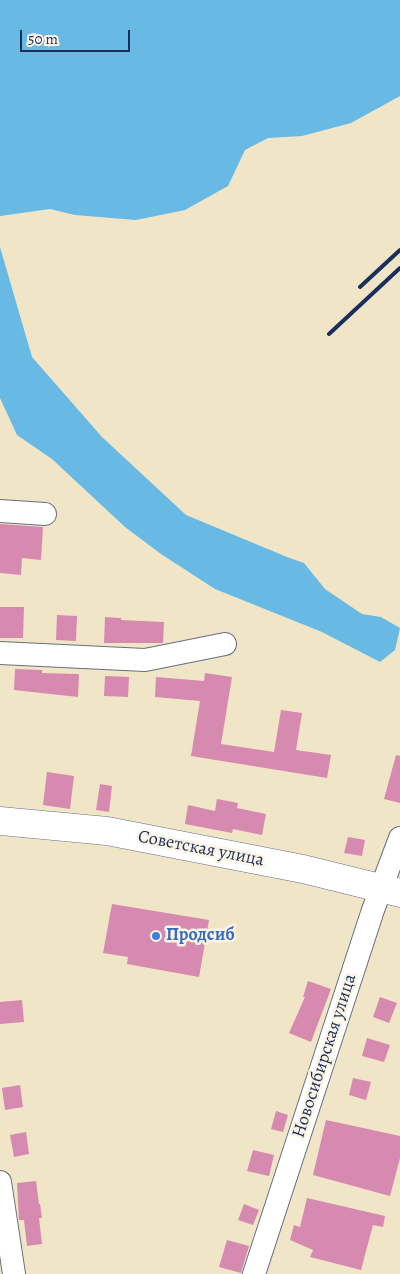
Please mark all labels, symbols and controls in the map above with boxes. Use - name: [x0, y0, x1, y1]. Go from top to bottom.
- scale bar: [22, 20, 132, 52]
- text: 50 m: [28, 29, 58, 49]
- street label: Советская улица: [136, 826, 266, 872]
- place label: Продсиб: [166, 925, 235, 947]
- marker: Продсиб: [150, 930, 162, 942]
- street label: Новосибирская улица: [288, 971, 362, 1141]

